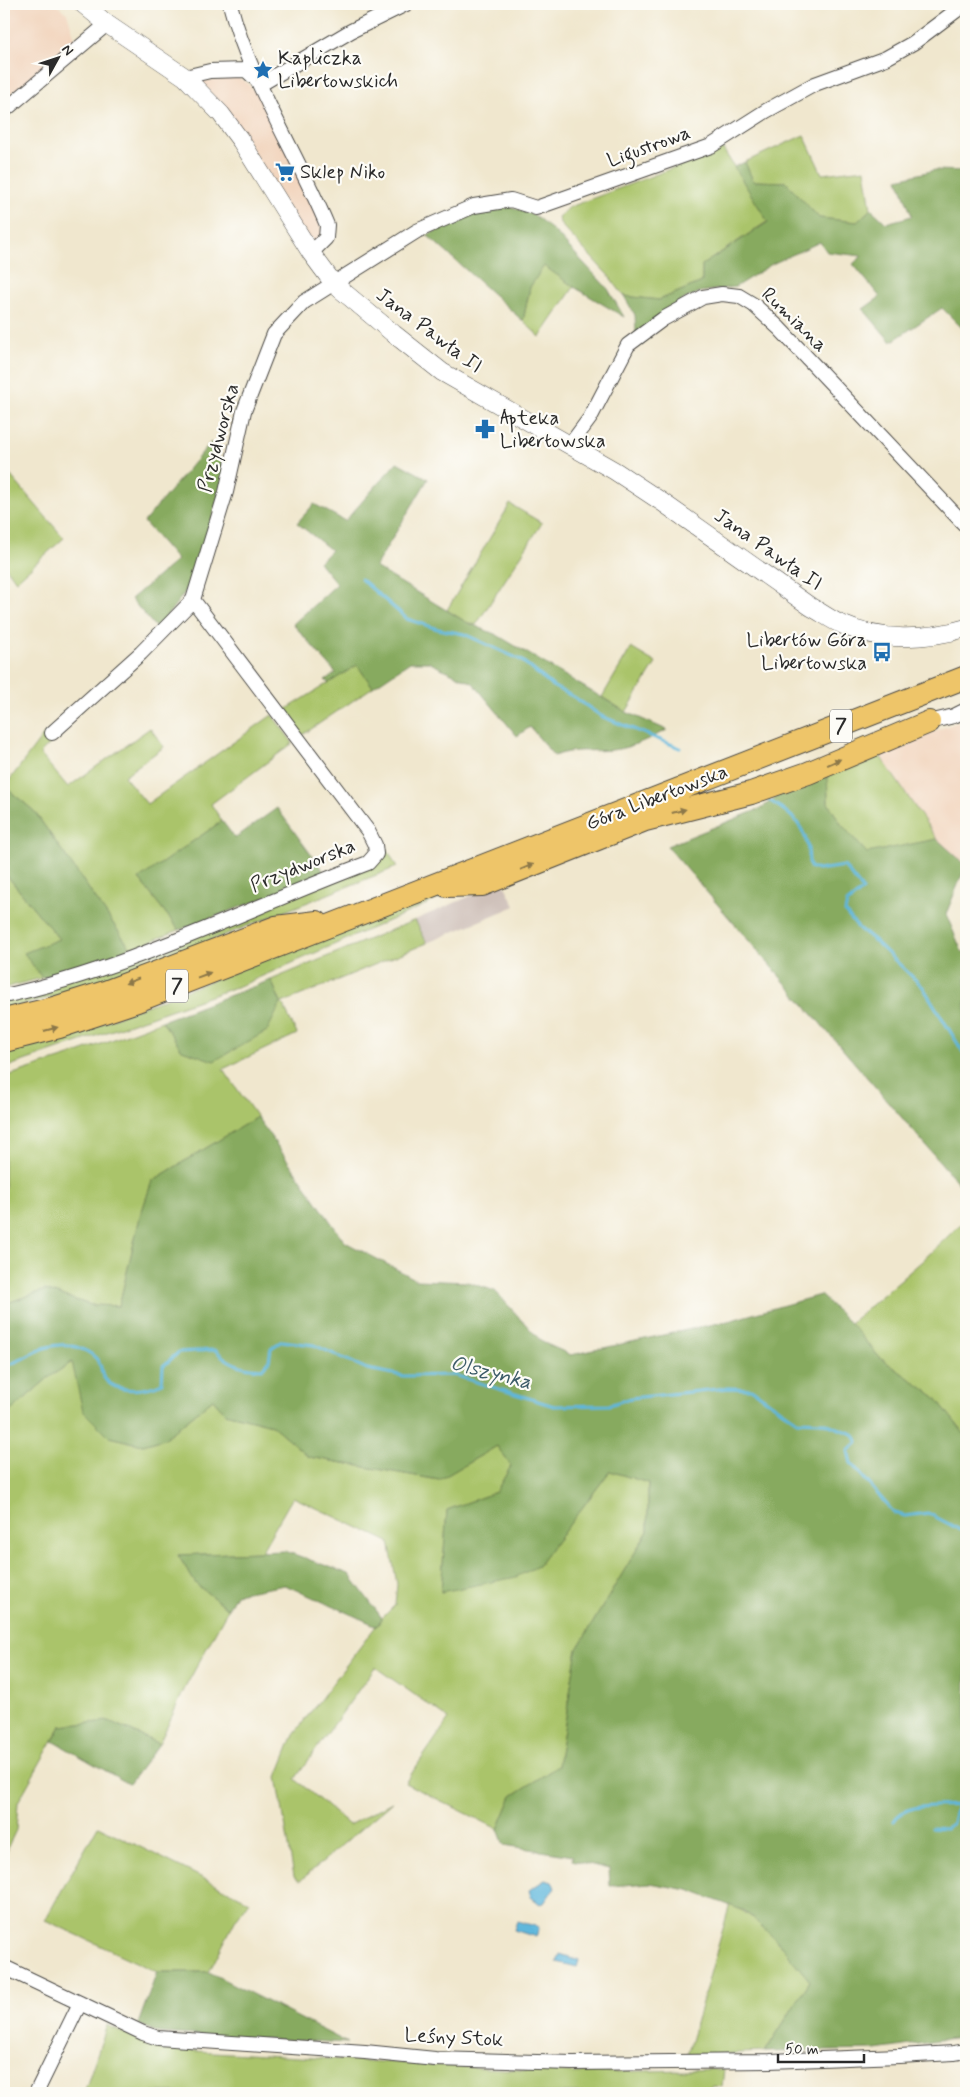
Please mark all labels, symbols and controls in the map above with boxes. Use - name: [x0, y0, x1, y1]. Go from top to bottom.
- north arrow: [32, 32, 82, 82]
- text: N: [57, 41, 77, 60]
- place label: Kapliczka Libertowskich: [278, 45, 398, 95]
- place icon: Kapliczka Libertowskich: [252, 59, 274, 81]
- street label: Ligustrowa: [603, 119, 695, 176]
- place label: Sklep Niko: [300, 159, 385, 186]
- supermarket icon: Sklep Niko: [274, 161, 296, 183]
- street label: Jana Pawła II: [370, 282, 488, 380]
- street label: Rumiana: [755, 282, 833, 358]
- street label: Przydworska: [192, 381, 246, 495]
- place label: Apteka Libertowska: [500, 405, 606, 455]
- pharmacy icon: Apteka Libertowska: [474, 418, 496, 440]
- street label: Jana Pawła II: [708, 503, 828, 597]
- place label: Libertów Góra Libertowska: [747, 627, 867, 677]
- bus stop icon: Libertów Góra Libertowska: [871, 641, 893, 663]
- road number: 7: [830, 709, 852, 742]
- one-way arrow: [827, 757, 841, 765]
- street label: Góra Libertowska: [582, 759, 732, 837]
- one-way arrow: [672, 807, 687, 815]
- street label: Przydworska: [246, 833, 360, 899]
- one-way arrow: [520, 863, 535, 871]
- road number: 7: [166, 969, 188, 1002]
- one-way arrow: [197, 971, 212, 979]
- one-way arrow: [125, 978, 140, 985]
- one-way arrow: [44, 1025, 59, 1033]
- water label: Olszynka: [448, 1349, 535, 1397]
- street label: Leśny Stok: [404, 2022, 504, 2054]
- scale bar: [778, 2032, 864, 2064]
- text: 50 m: [785, 2040, 819, 2060]

